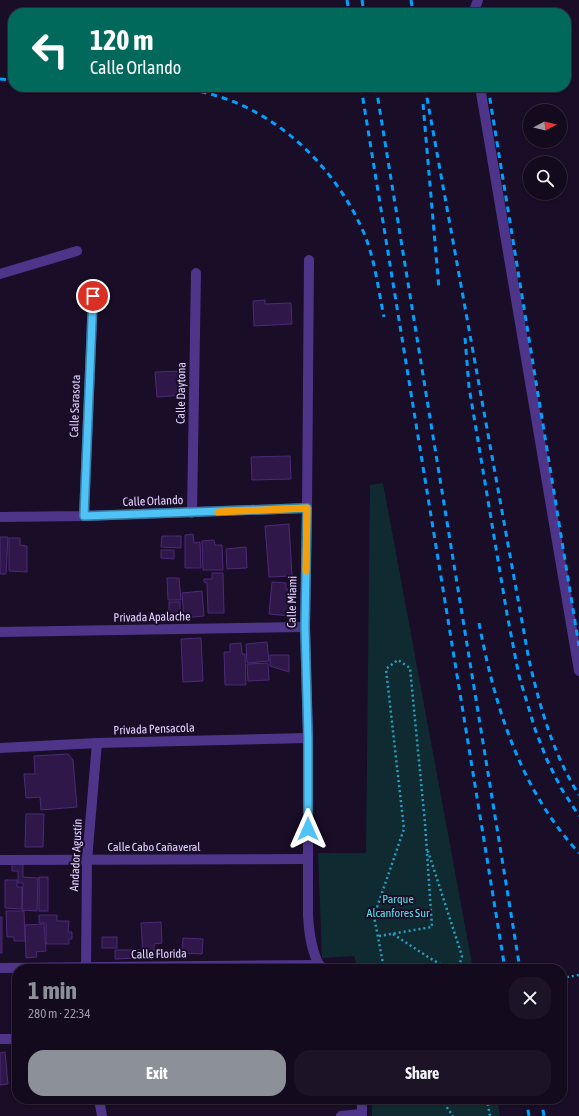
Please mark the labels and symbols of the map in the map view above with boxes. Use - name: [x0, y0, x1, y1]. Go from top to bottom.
- north arrow: [523, 104, 567, 148]
- pin: [76, 279, 110, 313]
- street label: Calle Daytona: [173, 362, 189, 424]
- street label: Calle Sarasota: [67, 374, 83, 438]
- street label: Calle Orlando: [122, 493, 184, 509]
- street label: Calle Miami: [285, 576, 299, 628]
- street label: Privada Apalache: [113, 609, 191, 625]
- street label: Privada Pensacola: [113, 721, 195, 737]
- position arrow: [287, 808, 329, 850]
- street label: Andador Agustín: [67, 818, 85, 892]
- street label: Calle Cabo Cañaveral: [108, 840, 201, 854]
- park label: Parque Alcanfores Sur: [367, 892, 430, 920]
- street label: Calle Florida: [131, 947, 187, 961]

